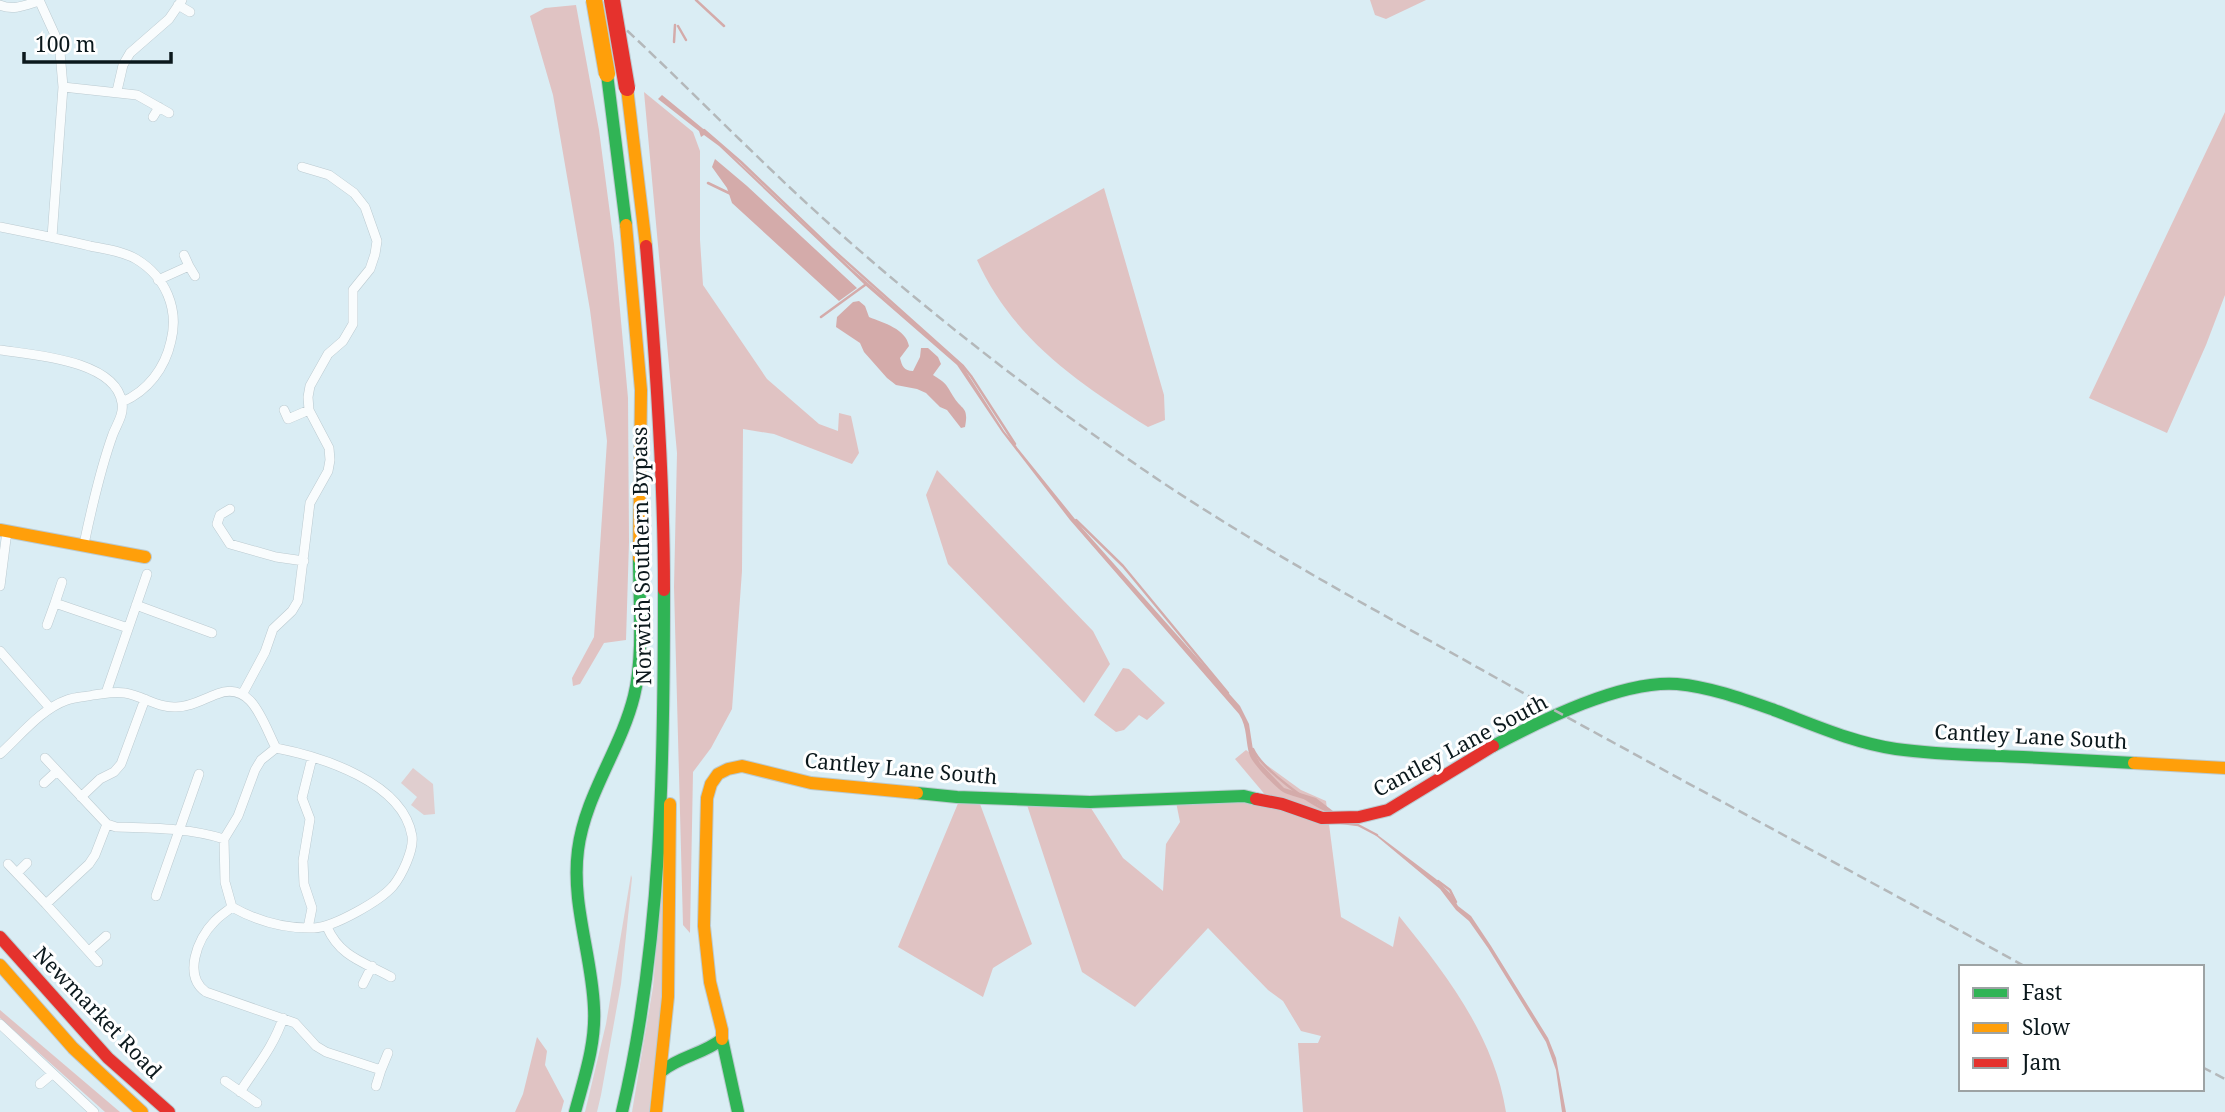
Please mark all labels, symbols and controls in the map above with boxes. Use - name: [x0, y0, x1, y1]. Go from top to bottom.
- scale bar: [24, 21, 172, 65]
- text: 100 m: [35, 30, 96, 58]
- street label: Norwich Southern Bypass: [625, 426, 657, 686]
- street label: Cantley Lane South: [1368, 687, 1552, 803]
- street label: Cantley Lane South: [1934, 717, 2128, 755]
- street label: Cantley Lane South: [803, 746, 999, 790]
- street label: Newmarket Road: [28, 940, 168, 1084]
- legend: [1959, 965, 2204, 1091]
- text: Fast: [2022, 978, 2062, 1006]
- text: Slow: [2022, 1013, 2071, 1041]
- text: Jam: [2021, 1048, 2061, 1076]

